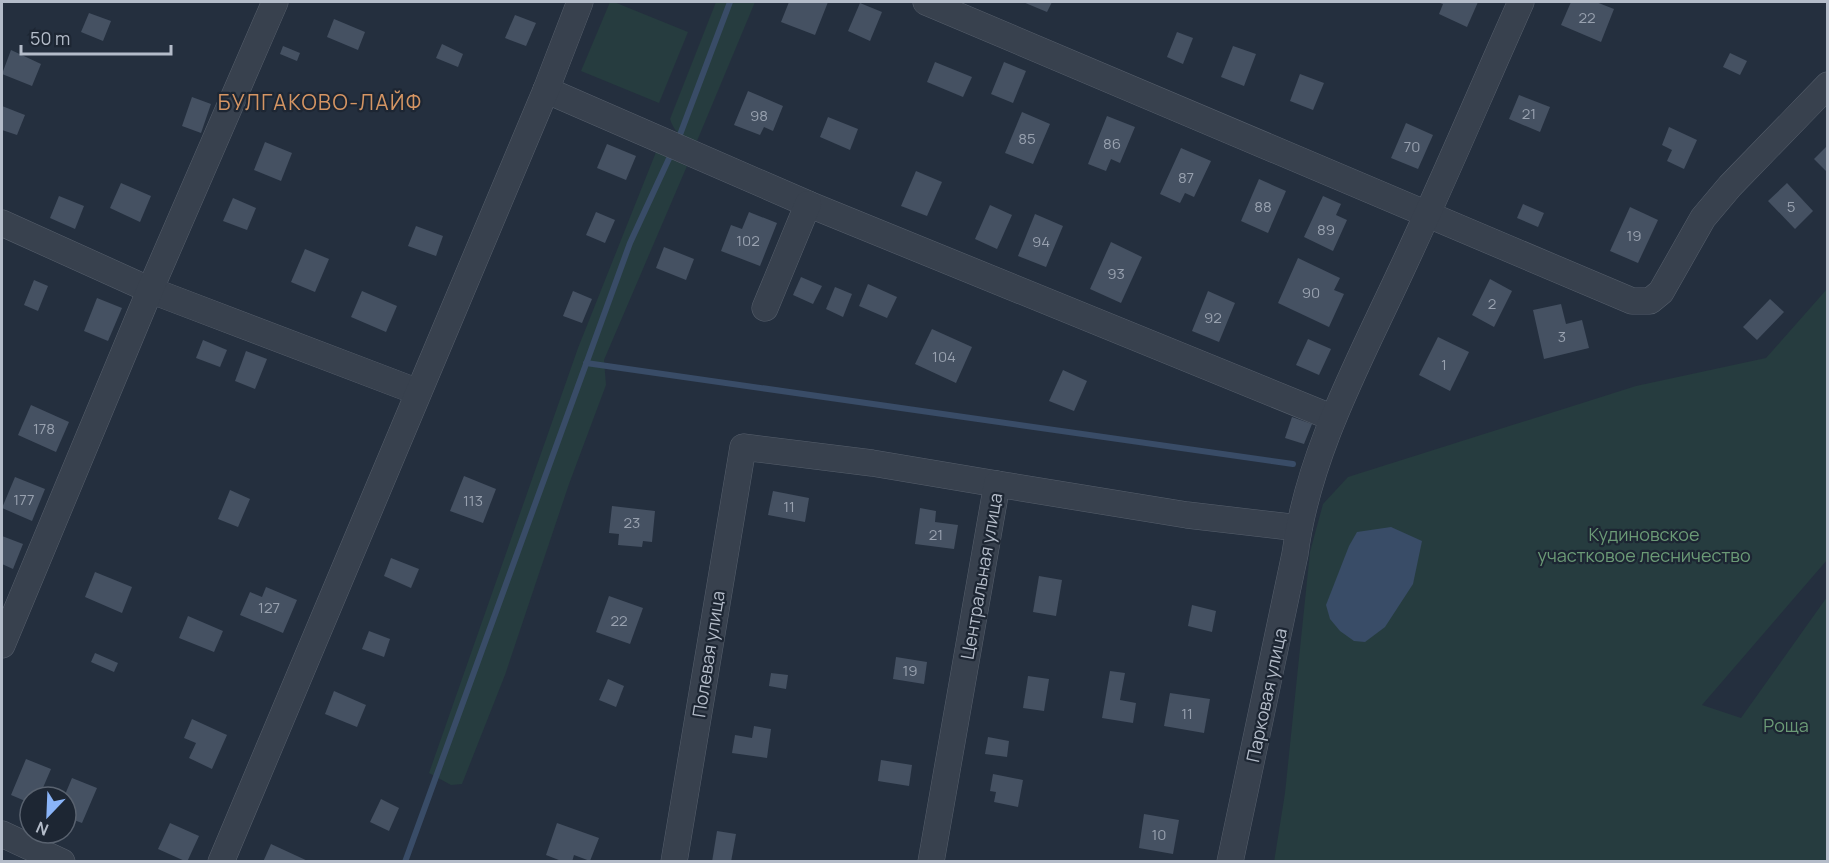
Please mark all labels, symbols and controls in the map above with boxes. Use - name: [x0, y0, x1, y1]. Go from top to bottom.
- house number: 22: [1578, 7, 1596, 28]
- scale bar: [21, 18, 171, 56]
- text: 50 m: [30, 26, 70, 50]
- district label: БУЛГАКОВО-ЛАЙФ: [218, 88, 422, 116]
- house number: 21: [1522, 103, 1536, 124]
- house number: 98: [750, 105, 768, 126]
- house number: 85: [1018, 128, 1036, 149]
- house number: 86: [1103, 133, 1121, 154]
- house number: 70: [1404, 136, 1420, 157]
- house number: 87: [1178, 167, 1194, 188]
- house number: 88: [1254, 196, 1272, 217]
- house number: 5: [1787, 196, 1795, 217]
- house number: 89: [1317, 219, 1335, 240]
- house number: 19: [1626, 225, 1642, 246]
- house number: 102: [736, 230, 760, 251]
- house number: 94: [1032, 231, 1050, 252]
- house number: 93: [1107, 263, 1125, 284]
- house number: 90: [1302, 282, 1320, 303]
- house number: 2: [1488, 293, 1496, 314]
- house number: 92: [1204, 307, 1222, 328]
- house number: 3: [1558, 326, 1566, 347]
- house number: 104: [932, 346, 956, 367]
- house number: 1: [1441, 354, 1447, 375]
- house number: 178: [33, 418, 55, 439]
- house number: 177: [13, 489, 35, 510]
- house number: 113: [463, 490, 483, 511]
- street label: Центральная улица: [955, 491, 1007, 661]
- house number: 11: [783, 496, 795, 517]
- house number: 23: [624, 512, 640, 533]
- park label: Кудиновское участковое лесничество: [1537, 522, 1751, 567]
- house number: 21: [929, 524, 943, 545]
- street label: Полевая улица: [686, 589, 730, 719]
- house number: 127: [258, 597, 280, 618]
- house number: 22: [610, 610, 628, 631]
- street label: Парковая улица: [1240, 626, 1292, 764]
- house number: 19: [902, 660, 918, 681]
- house number: 11: [1181, 703, 1193, 724]
- park label: Роща: [1763, 713, 1809, 737]
- north arrow: [18, 785, 78, 845]
- text: N: [33, 816, 52, 841]
- house number: 10: [1152, 824, 1167, 845]

